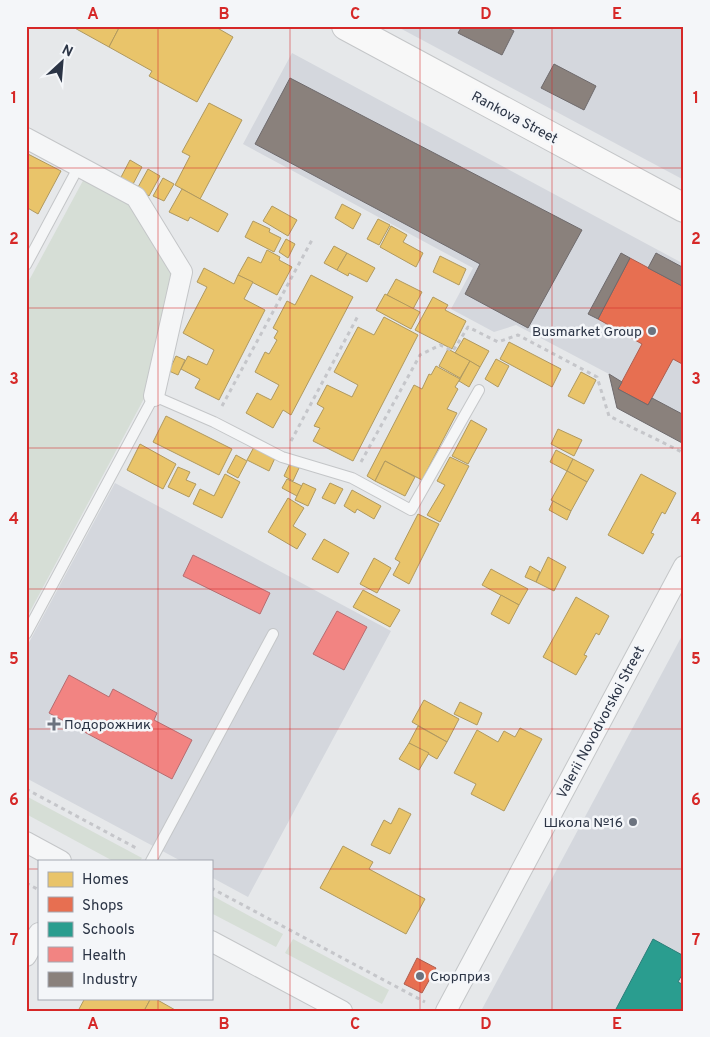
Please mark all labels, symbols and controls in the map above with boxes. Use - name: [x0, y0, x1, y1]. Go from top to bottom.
- text: A: [87, 5, 99, 25]
- text: B: [218, 5, 230, 25]
- text: C: [350, 5, 360, 25]
- text: D: [480, 5, 492, 25]
- text: E: [612, 5, 622, 25]
- north arrow: [38, 38, 88, 88]
- text: N: [59, 42, 75, 62]
- street label: Rankova Street: [468, 88, 560, 148]
- text: 1: [11, 89, 17, 109]
- text: 1: [693, 89, 699, 109]
- text: 2: [9, 230, 19, 250]
- text: 2: [691, 230, 701, 250]
- place label: Busmarket Group: [532, 324, 642, 341]
- marker: Busmarket Group: [646, 325, 658, 337]
- text: 3: [9, 370, 19, 390]
- text: 3: [691, 370, 701, 390]
- text: 4: [9, 510, 19, 530]
- text: 4: [691, 510, 701, 530]
- street label: Valerii Novodvorskoi Street: [554, 644, 649, 802]
- text: 5: [9, 650, 19, 670]
- text: 5: [691, 650, 701, 670]
- place label: Подорожник: [64, 717, 151, 734]
- marker: Подорожник: [48, 718, 60, 730]
- text: 6: [9, 791, 19, 811]
- text: 6: [691, 791, 701, 811]
- place label: Школа №16: [543, 815, 623, 832]
- marker: Школа №16: [627, 816, 639, 828]
- legend: [38, 860, 212, 1000]
- text: Homes: [82, 871, 129, 890]
- text: Shops: [82, 897, 123, 916]
- text: Schools: [82, 921, 135, 940]
- text: 7: [10, 931, 18, 951]
- text: 7: [692, 931, 700, 951]
- text: Health: [82, 947, 126, 966]
- place label: Сюрприз: [430, 969, 491, 986]
- marker: Сюрприз: [414, 970, 426, 982]
- text: Industry: [82, 971, 138, 990]
- text: A: [87, 1015, 99, 1035]
- text: B: [218, 1015, 230, 1035]
- text: C: [350, 1015, 360, 1035]
- text: D: [480, 1015, 492, 1035]
- text: E: [612, 1015, 622, 1035]

